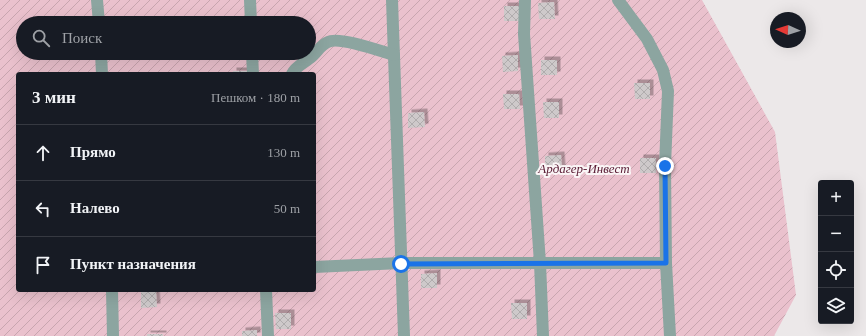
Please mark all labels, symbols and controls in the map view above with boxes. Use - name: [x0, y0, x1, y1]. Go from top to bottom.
- north arrow: [770, 12, 806, 48]
- search box: [16, 16, 316, 60]
- icon: search: [30, 27, 52, 49]
- text: Поиск: [62, 30, 102, 46]
- text: 3 мин: [32, 88, 76, 107]
- text: Пешком · 180 m: [211, 90, 300, 105]
- icon: ahead: [32, 142, 54, 164]
- text: Прямо: [70, 144, 116, 160]
- text: 130 m: [267, 145, 300, 160]
- route end: [656, 157, 674, 175]
- park label: Ардагер-Инвест: [537, 161, 630, 176]
- map controls: [818, 180, 854, 324]
- button: +: [818, 180, 854, 216]
- icon: left: [32, 198, 54, 220]
- text: Налево: [70, 200, 120, 216]
- text: 50 m: [274, 201, 300, 216]
- button: −: [818, 216, 854, 252]
- button: locate: [818, 252, 854, 288]
- icon: arrive: [32, 254, 54, 276]
- route start: [392, 255, 410, 273]
- text: Пункт назначения: [70, 256, 196, 272]
- button: layers: [818, 288, 854, 324]

